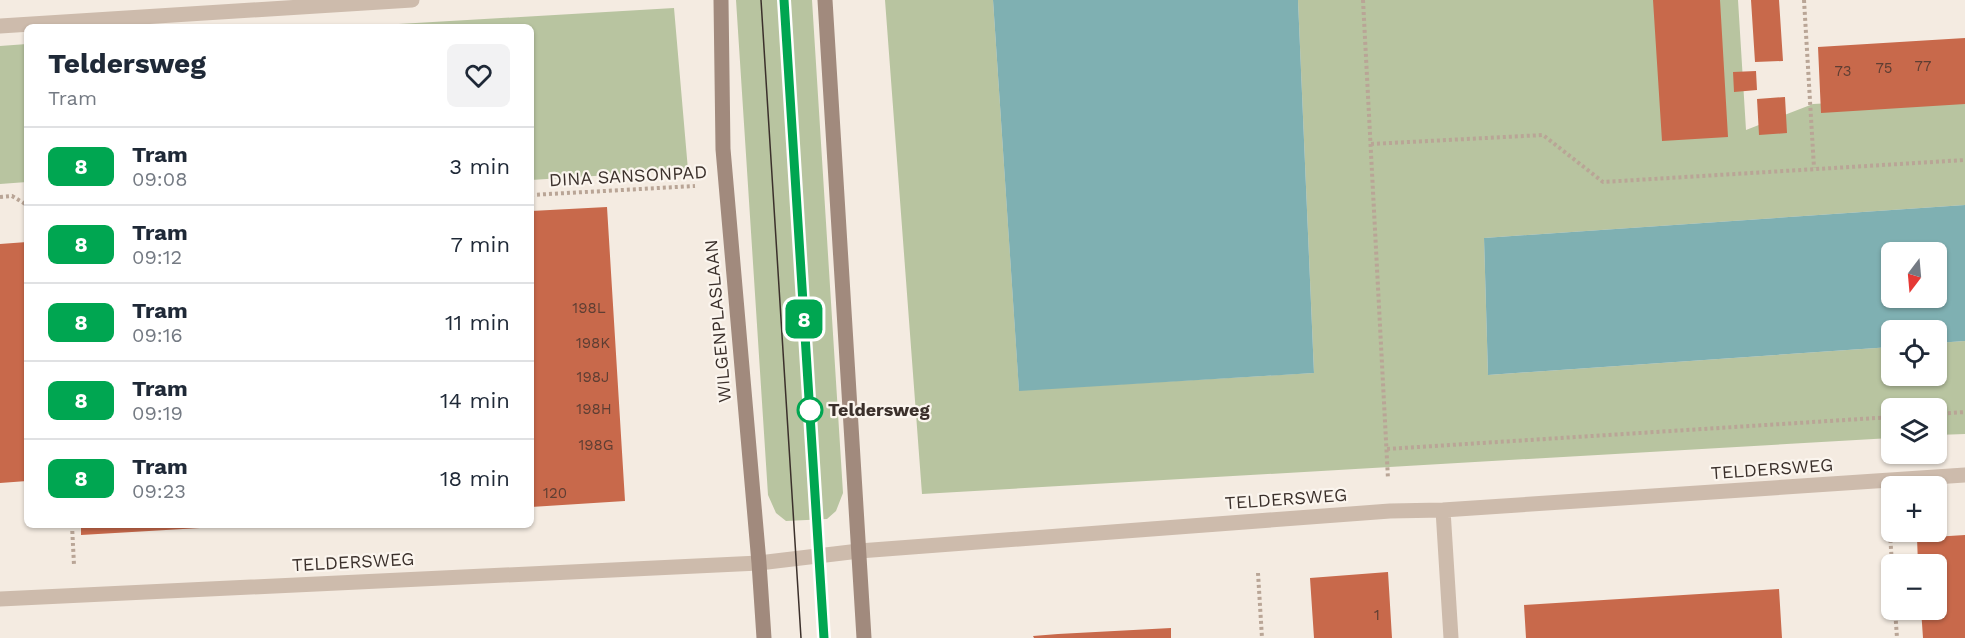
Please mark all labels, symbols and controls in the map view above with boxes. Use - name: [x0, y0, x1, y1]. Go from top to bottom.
- button: heart: [447, 44, 510, 107]
- text: Teldersweg: [48, 47, 206, 80]
- house number: 77: [1915, 57, 1931, 75]
- house number: 75: [1875, 59, 1893, 77]
- house number: 73: [1834, 62, 1852, 80]
- text: Tram: [48, 86, 97, 110]
- text: Tram: [132, 142, 188, 167]
- text: 8: [74, 154, 88, 179]
- text: 3 min: [449, 154, 510, 179]
- street label: DINA SANSONPAD: [548, 161, 708, 190]
- text: 09:08: [132, 167, 187, 191]
- text: Tram: [132, 220, 188, 245]
- text: 8: [74, 232, 88, 257]
- text: 7 min: [450, 232, 510, 257]
- street label: WILGENPLASLAAN: [700, 239, 735, 403]
- north arrow: [1881, 242, 1947, 308]
- map controls: [1881, 242, 1947, 620]
- text: 09:12: [132, 245, 182, 269]
- text: Tram: [132, 298, 188, 323]
- house number: 198L: [572, 299, 606, 317]
- line badge: 8: [784, 300, 824, 338]
- text: 8: [797, 307, 811, 332]
- text: 8: [74, 310, 88, 335]
- text: 11 min: [445, 310, 510, 335]
- button: locate: [1881, 320, 1947, 386]
- text: 09:16: [132, 323, 183, 347]
- house number: 198K: [576, 334, 610, 352]
- house number: 198J: [577, 368, 609, 386]
- text: Tram: [132, 376, 188, 401]
- text: 8: [74, 388, 88, 413]
- text: 14 min: [440, 388, 510, 413]
- marker: Teldersweg: [797, 397, 823, 423]
- button: layers: [1881, 398, 1947, 464]
- place label: Teldersweg: [828, 399, 930, 420]
- house number: 198H: [576, 400, 612, 418]
- text: 09:19: [132, 401, 183, 425]
- house number: 198G: [578, 436, 614, 454]
- text: Tram: [132, 454, 188, 479]
- street label: TELDERSWEG: [1710, 454, 1834, 483]
- text: 8: [74, 466, 88, 491]
- text: 18 min: [440, 466, 510, 491]
- button: +: [1881, 476, 1947, 542]
- text: 09:23: [132, 479, 186, 503]
- house number: 120: [543, 484, 567, 502]
- street label: TELDERSWEG: [1224, 484, 1348, 513]
- street label: TELDERSWEG: [291, 548, 415, 575]
- button: −: [1881, 554, 1947, 620]
- house number: 1: [1374, 606, 1380, 624]

